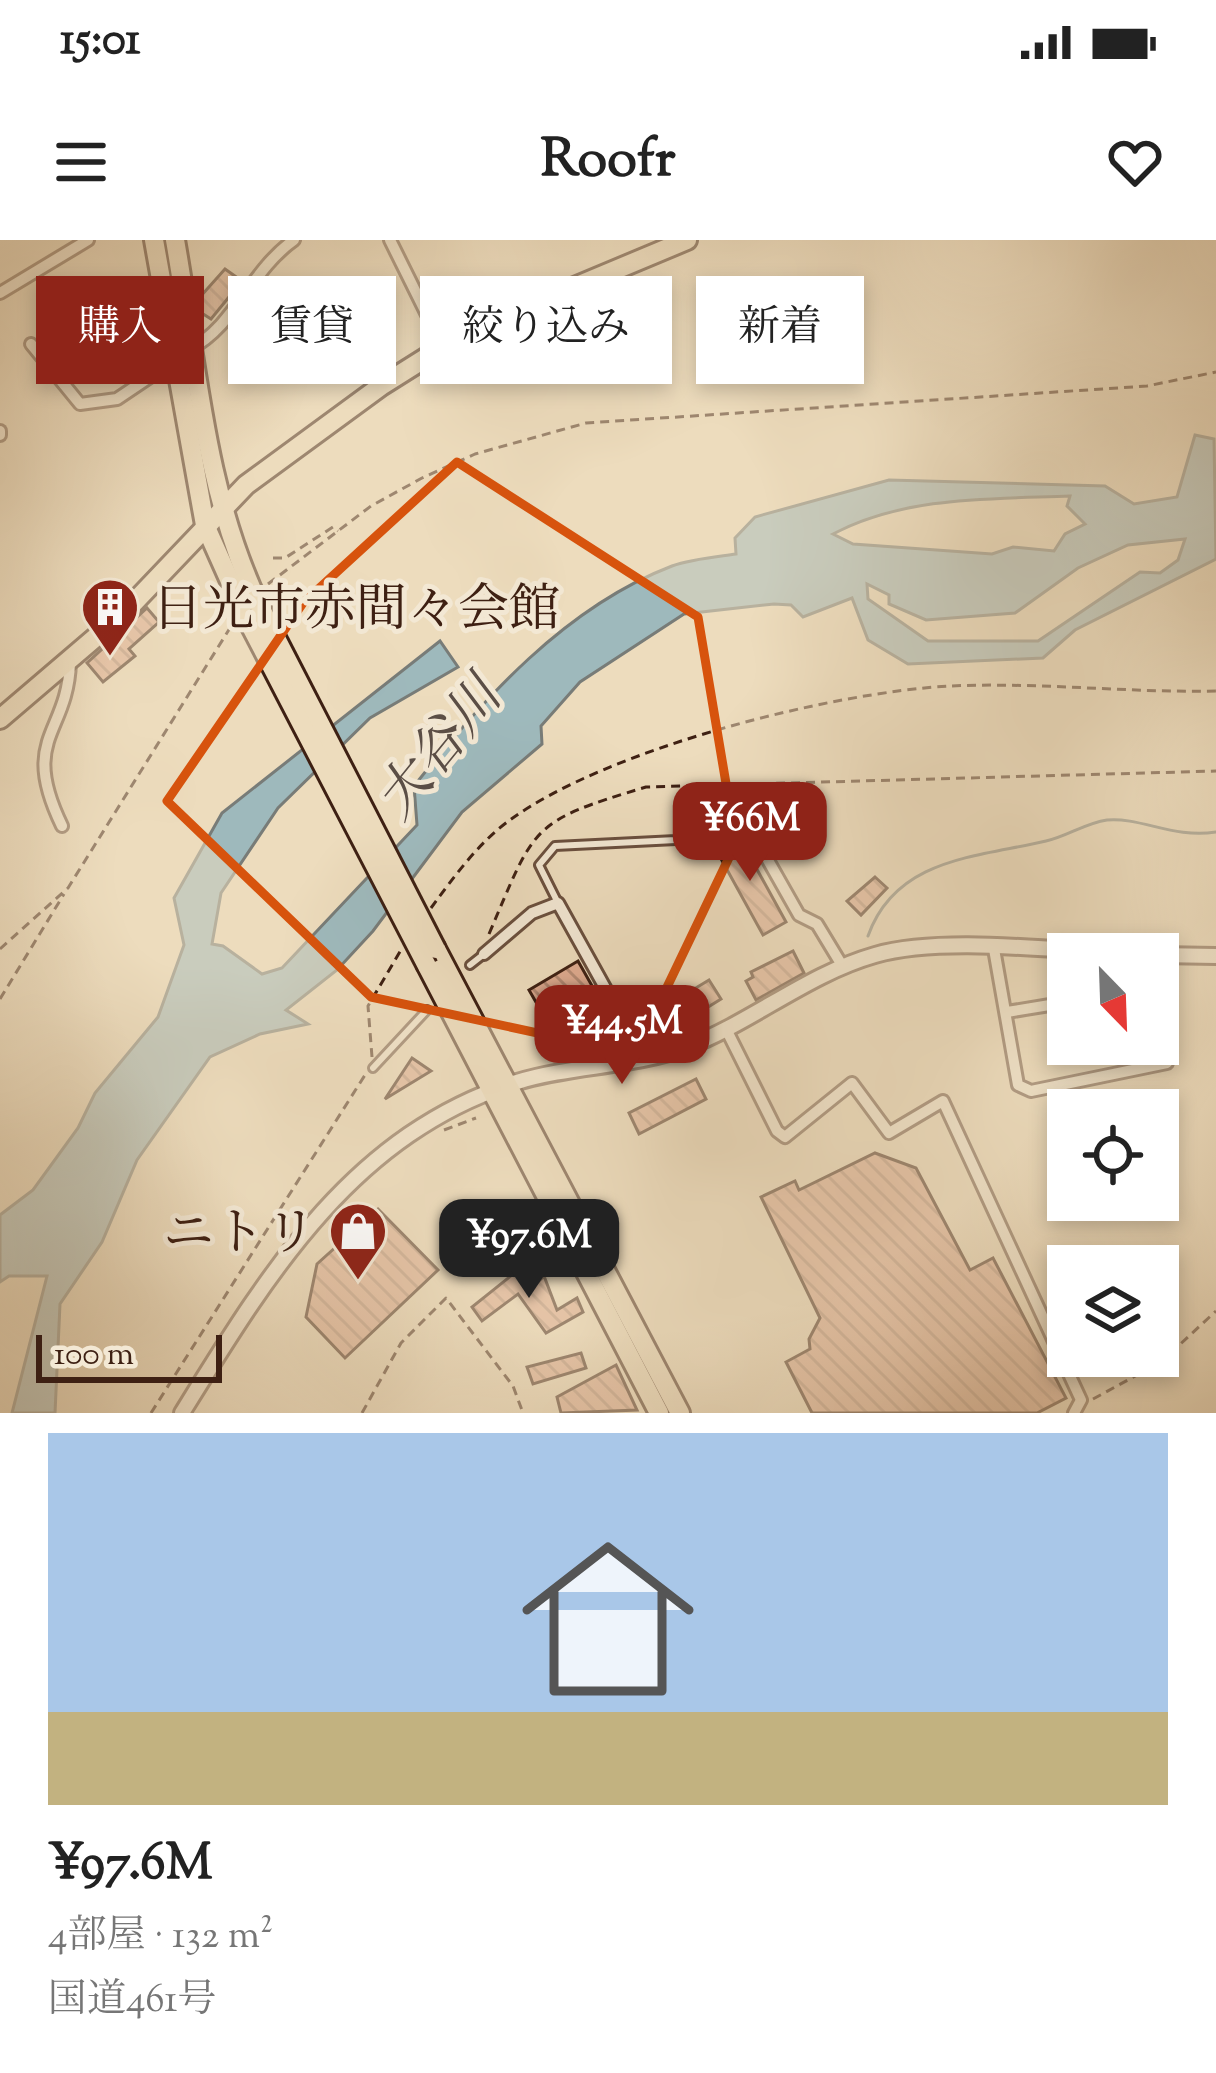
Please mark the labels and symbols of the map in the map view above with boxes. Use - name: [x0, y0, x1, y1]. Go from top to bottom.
- building icon: 日光市赤間々会館: [79, 576, 141, 658]
- place label: 日光市赤間々会館: [152, 576, 560, 649]
- water label: 大谷川: [360, 659, 526, 838]
- pin: ¥66M: [679, 782, 821, 884]
- north arrow: [1047, 933, 1179, 1065]
- pin: ¥44.5M: [524, 985, 720, 1087]
- pin: ¥97.6M: [431, 1199, 627, 1301]
- place label: ニトリ: [163, 1200, 316, 1273]
- shop icon: ニトリ: [327, 1200, 389, 1282]
- scale bar: [36, 1329, 222, 1382]

